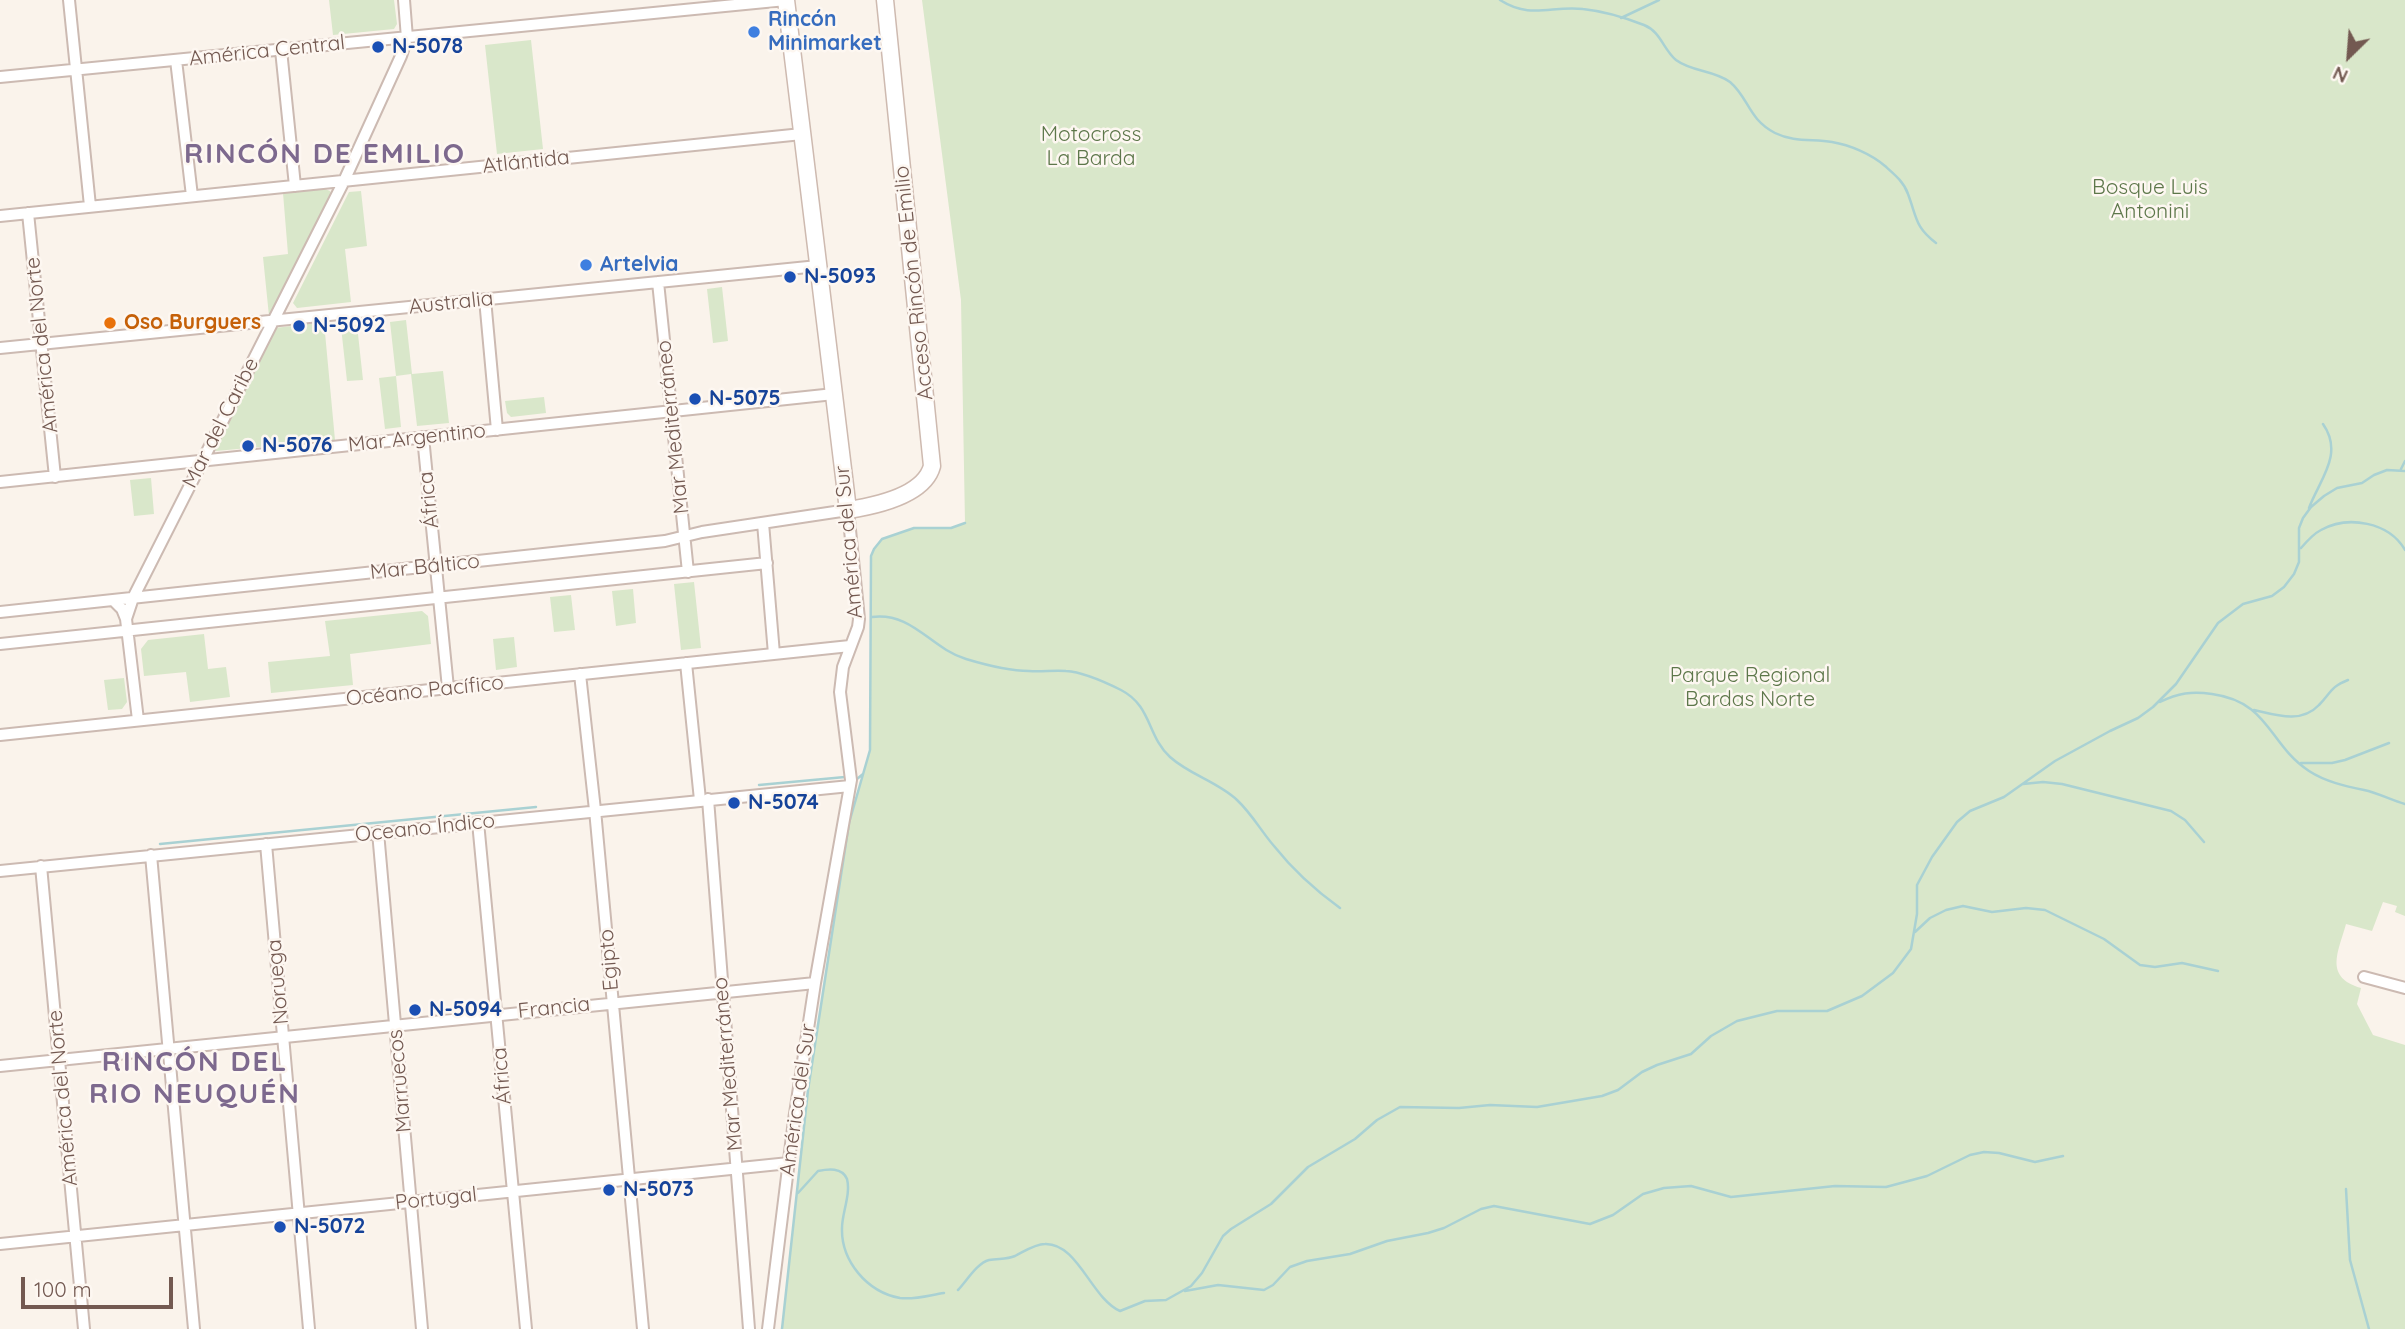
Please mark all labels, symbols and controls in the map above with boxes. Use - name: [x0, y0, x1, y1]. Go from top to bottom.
- place label: Rincón Minimarket: [768, 7, 882, 57]
- north arrow: [2314, 21, 2384, 91]
- marker: Rincón Minimarket: [746, 24, 762, 40]
- street label: América Central: [188, 30, 346, 72]
- place label: N-5078: [392, 34, 463, 60]
- marker: N-5078: [370, 39, 386, 55]
- text: N: [2329, 61, 2352, 89]
- park label: Motocross La Barda: [1041, 122, 1141, 172]
- district label: RINCÓN DE EMILIO: [186, 138, 464, 172]
- street label: Atlántida: [481, 145, 571, 179]
- street label: Acceso Rincón de Emilio: [889, 165, 939, 401]
- park label: Bosque Luis Antonini: [2092, 175, 2208, 225]
- place label: Artelvia: [600, 252, 678, 278]
- street label: América del Norte: [20, 256, 64, 434]
- marker: Artelvia: [578, 257, 594, 273]
- place label: N-5093: [804, 264, 876, 290]
- marker: N-5093: [782, 269, 798, 285]
- street label: Australia: [407, 286, 495, 320]
- place label: Oso Burguers: [124, 310, 261, 336]
- place label: N-5092: [313, 313, 386, 339]
- marker: Oso Burguers: [102, 315, 118, 331]
- marker: N-5092: [291, 318, 307, 334]
- street label: Mar Mediterráneo: [651, 339, 695, 515]
- street label: Mar del Caribe: [177, 354, 265, 492]
- place label: N-5075: [709, 386, 781, 412]
- marker: N-5075: [687, 391, 703, 407]
- street label: Mar Argentino: [347, 418, 487, 458]
- place label: N-5076: [262, 433, 332, 459]
- marker: N-5076: [240, 438, 256, 454]
- street label: América del Sur: [830, 464, 868, 620]
- street label: África: [413, 470, 445, 530]
- street label: Mar Báltico: [369, 549, 481, 585]
- park label: Parque Regional Bardas Norte: [1670, 663, 1830, 713]
- street label: Océano Pacífico: [345, 670, 505, 712]
- place label: N-5074: [748, 790, 819, 816]
- marker: N-5074: [726, 795, 742, 811]
- street label: Oceano Índico: [354, 808, 496, 848]
- street label: Egipto: [594, 928, 624, 992]
- street label: Noruega: [262, 938, 294, 1026]
- street label: Mar Mediterráneo: [708, 976, 748, 1152]
- street label: Francia: [517, 992, 591, 1024]
- place label: N-5094: [429, 997, 502, 1023]
- marker: N-5094: [407, 1002, 423, 1018]
- street label: América del Norte: [43, 1009, 83, 1187]
- street label: América del Sur: [775, 1022, 821, 1178]
- street label: Marruecos: [383, 1028, 417, 1134]
- district label: RINCÓN DEL RIO NEUQUÉN: [90, 1046, 300, 1112]
- street label: África: [487, 1046, 517, 1106]
- place label: N-5073: [623, 1177, 694, 1203]
- street label: Portugal: [394, 1182, 478, 1216]
- marker: N-5073: [601, 1182, 617, 1198]
- place label: N-5072: [294, 1214, 365, 1240]
- marker: N-5072: [272, 1219, 288, 1235]
- scale bar: [24, 1262, 177, 1306]
- text: 100 m: [34, 1276, 92, 1302]

